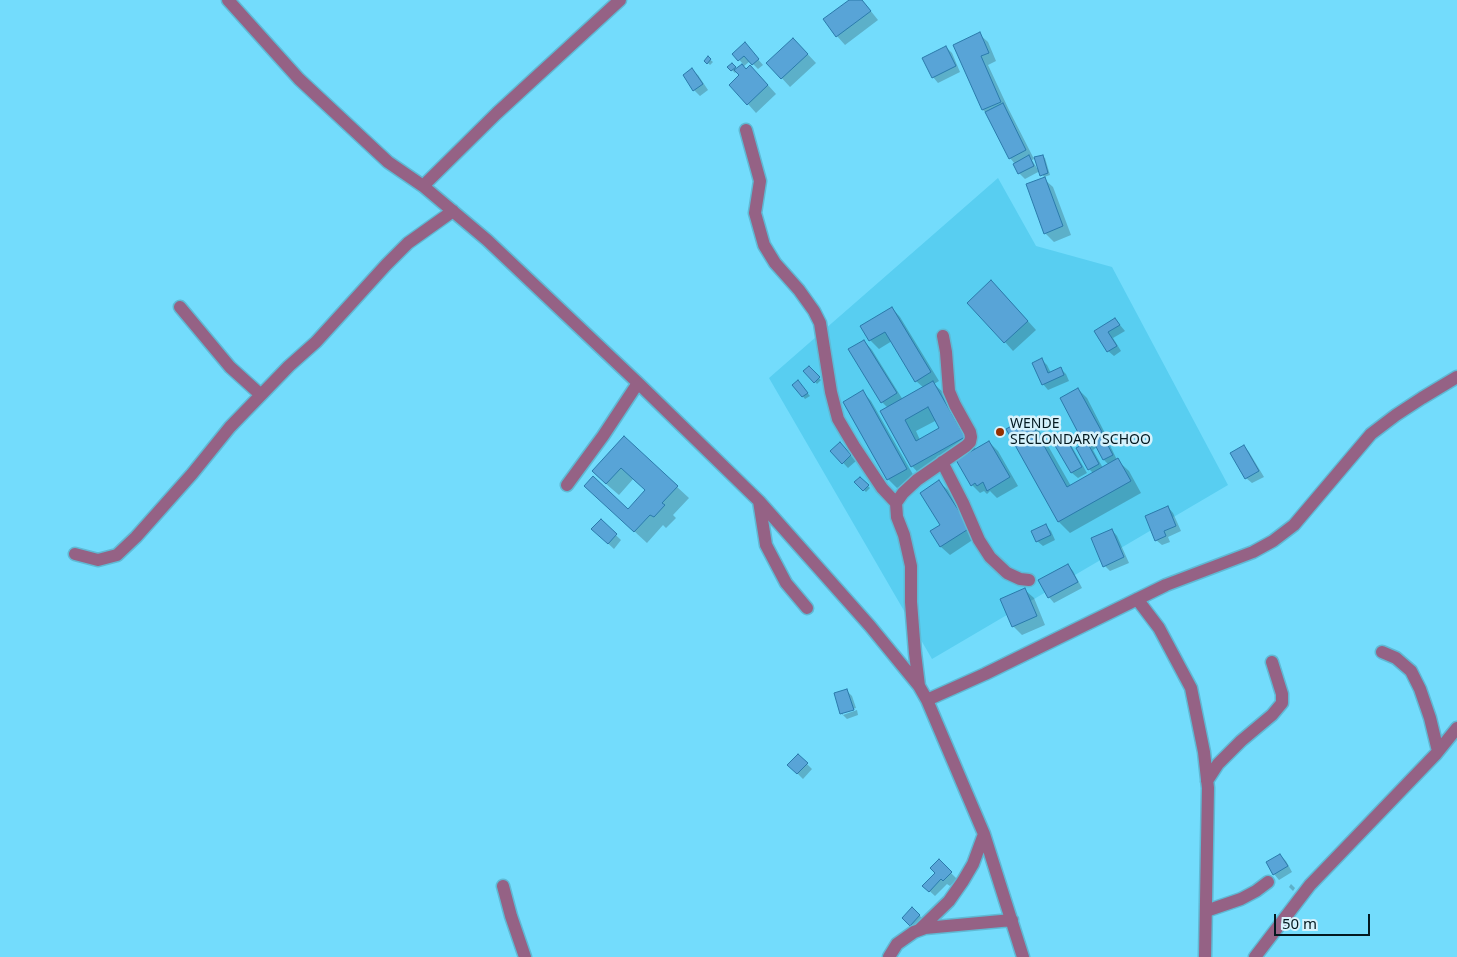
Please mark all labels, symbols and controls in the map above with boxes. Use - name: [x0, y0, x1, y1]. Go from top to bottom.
- place label: WENDE SECLONDARY SCHOO: [1010, 416, 1151, 448]
- marker: WENDE SECLONDARY SCHOO: [994, 426, 1006, 438]
- scale bar: [1277, 904, 1373, 936]
- text: 50 m: [1282, 913, 1317, 933]

